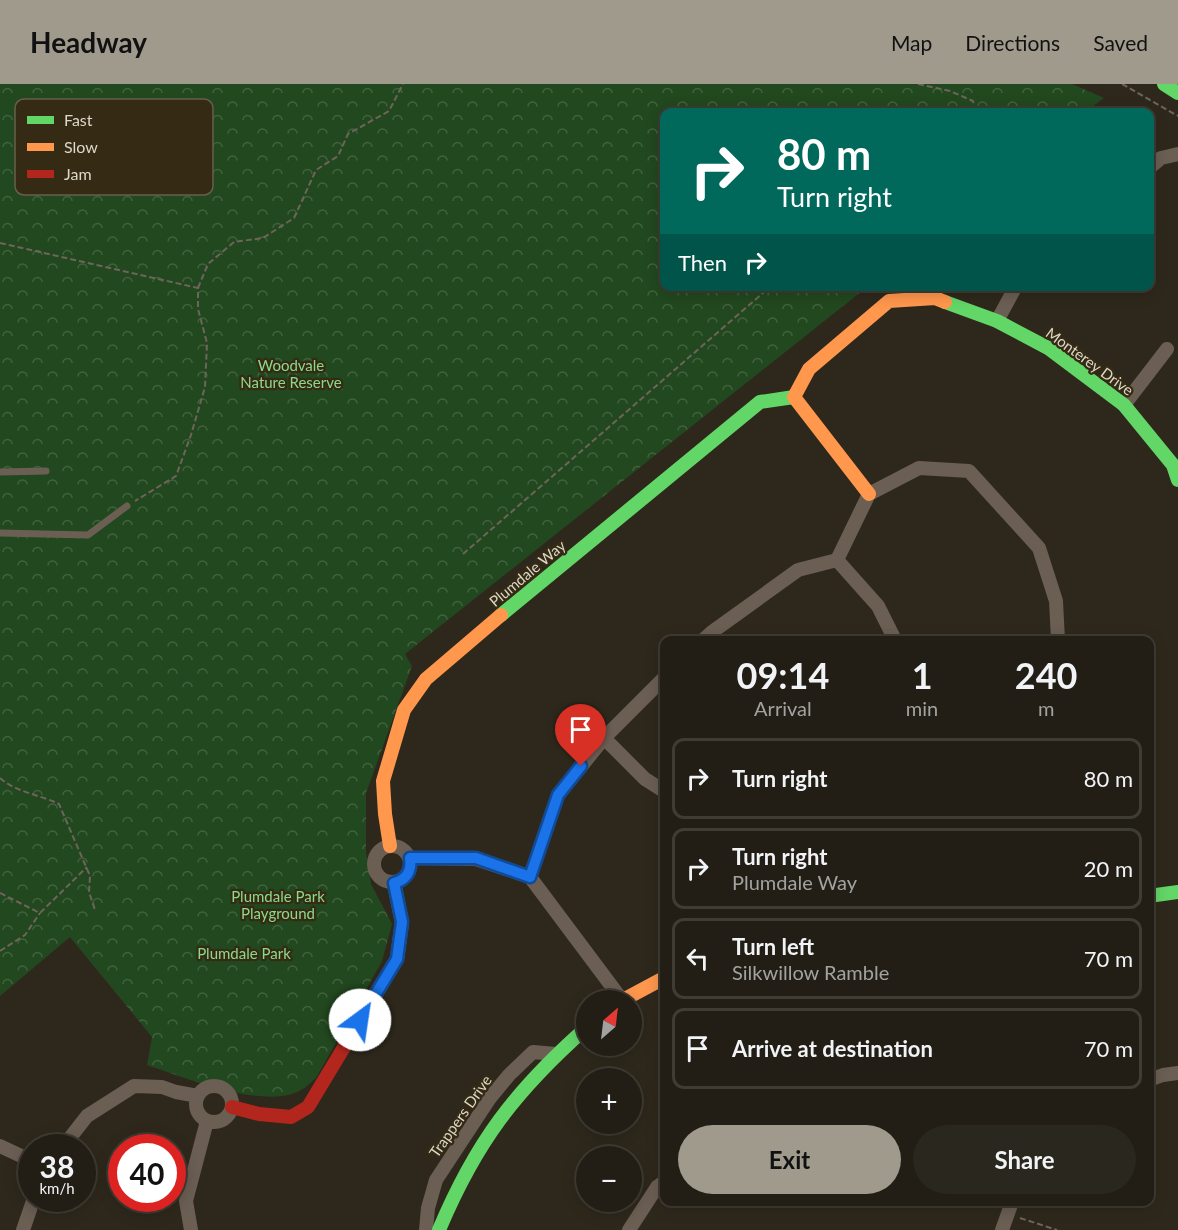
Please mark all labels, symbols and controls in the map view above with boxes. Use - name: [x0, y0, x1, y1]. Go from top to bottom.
- text: Headway: [30, 25, 147, 59]
- text: Map: [891, 30, 932, 55]
- text: Directions: [965, 30, 1060, 55]
- text: Saved: [1093, 30, 1148, 55]
- legend: [15, 99, 213, 195]
- text: Fast: [64, 110, 93, 129]
- text: 80 m: [777, 129, 871, 179]
- icon: right: [678, 132, 756, 210]
- text: Slow: [64, 137, 98, 156]
- text: Jam: [64, 164, 92, 183]
- text: Turn right: [777, 180, 892, 213]
- icon: right: [739, 246, 772, 279]
- text: Then: [678, 249, 727, 276]
- street label: Monterey Drive: [1043, 323, 1137, 399]
- park label: Woodvale Nature Reserve: [240, 356, 342, 391]
- street label: Plumdale Way: [485, 536, 569, 610]
- text: 09:14: [737, 653, 829, 697]
- text: 1: [912, 653, 933, 697]
- text: 240: [1015, 653, 1077, 697]
- text: Arrival: [754, 696, 812, 720]
- text: min: [906, 696, 938, 720]
- text: m: [1038, 696, 1054, 720]
- pin: [555, 704, 606, 766]
- icon: arrive: [564, 713, 597, 746]
- icon: right: [681, 762, 714, 795]
- text: Turn right: [732, 765, 827, 792]
- text: 80 m: [1084, 765, 1133, 792]
- text: Turn right: [732, 843, 827, 870]
- icon: right: [681, 852, 714, 885]
- text: 20 m: [1084, 855, 1133, 882]
- text: Plumdale Way: [732, 870, 857, 894]
- park label: Plumdale Park Playground: [231, 887, 325, 922]
- text: Turn left: [732, 933, 814, 960]
- icon: left: [681, 942, 714, 975]
- park label: Plumdale Park: [197, 944, 291, 962]
- text: 70 m: [1084, 945, 1133, 972]
- text: Silkwillow Ramble: [732, 960, 889, 984]
- position arrow: [328, 988, 392, 1052]
- north arrow: [576, 990, 642, 1056]
- map controls: [576, 990, 642, 1212]
- icon: arrive: [681, 1032, 714, 1065]
- text: Arrive at destination: [732, 1035, 933, 1062]
- text: 70 m: [1084, 1035, 1133, 1062]
- button: +: [576, 1068, 642, 1134]
- street label: Trappers Drive: [425, 1071, 495, 1161]
- button: Exit: [678, 1125, 901, 1194]
- button: Share: [913, 1125, 1136, 1194]
- speed limit sign: 40: [108, 1134, 186, 1212]
- button: −: [576, 1146, 642, 1212]
- text: 38: [40, 1148, 74, 1184]
- text: km/h: [39, 1179, 75, 1197]

